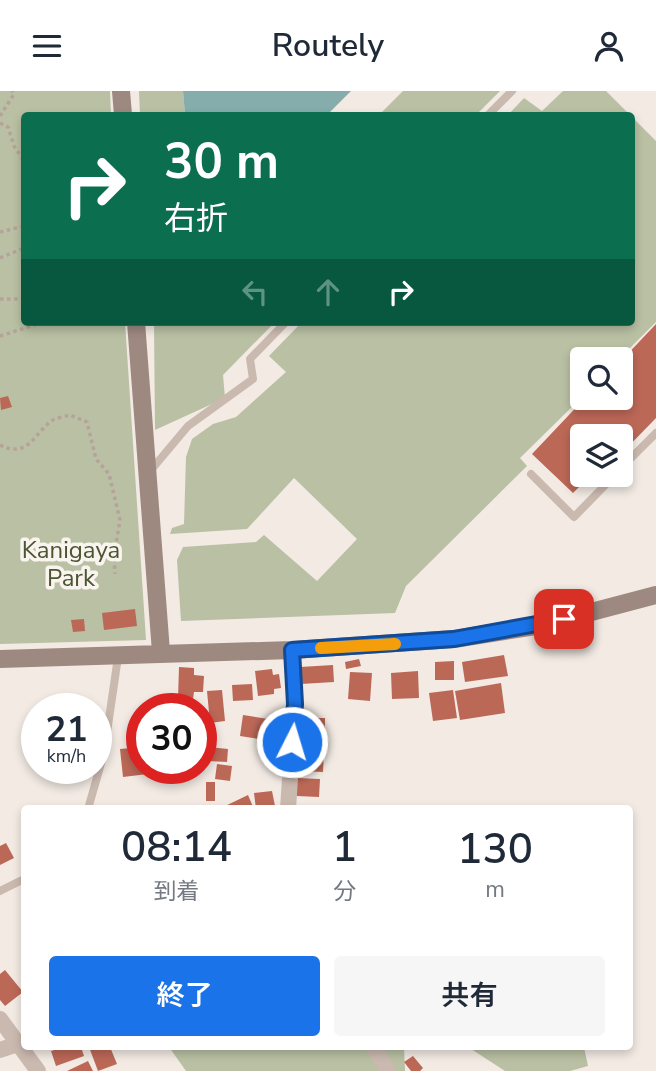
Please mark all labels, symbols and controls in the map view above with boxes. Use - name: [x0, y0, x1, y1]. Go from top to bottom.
- text: Routely: [272, 24, 384, 67]
- icon: menu: [28, 27, 66, 65]
- icon: person: [590, 27, 628, 65]
- text: 30 m: [164, 128, 279, 195]
- icon: right: [49, 140, 140, 231]
- text: 右折: [164, 197, 228, 240]
- icon: left: [236, 273, 274, 311]
- icon: ahead: [309, 273, 347, 311]
- icon: right: [382, 273, 420, 311]
- map controls: [570, 347, 633, 487]
- button: search: [570, 347, 633, 410]
- button: layers: [570, 424, 633, 487]
- park label: Kanigaya Park: [22, 534, 120, 594]
- pin: [534, 589, 594, 649]
- icon: arrive: [545, 600, 583, 638]
- speed limit sign: 30: [126, 693, 217, 784]
- position arrow: [255, 705, 329, 779]
- text: 21: [45, 706, 88, 753]
- text: km/h: [47, 744, 86, 768]
- text: 08:14: [121, 819, 232, 876]
- text: 1: [332, 819, 357, 876]
- text: 130: [457, 821, 533, 878]
- text: m: [485, 874, 505, 905]
- text: 到着: [153, 876, 199, 907]
- text: 分: [333, 876, 356, 907]
- button: 終了: [49, 956, 320, 1036]
- button: 共有: [334, 956, 605, 1036]

